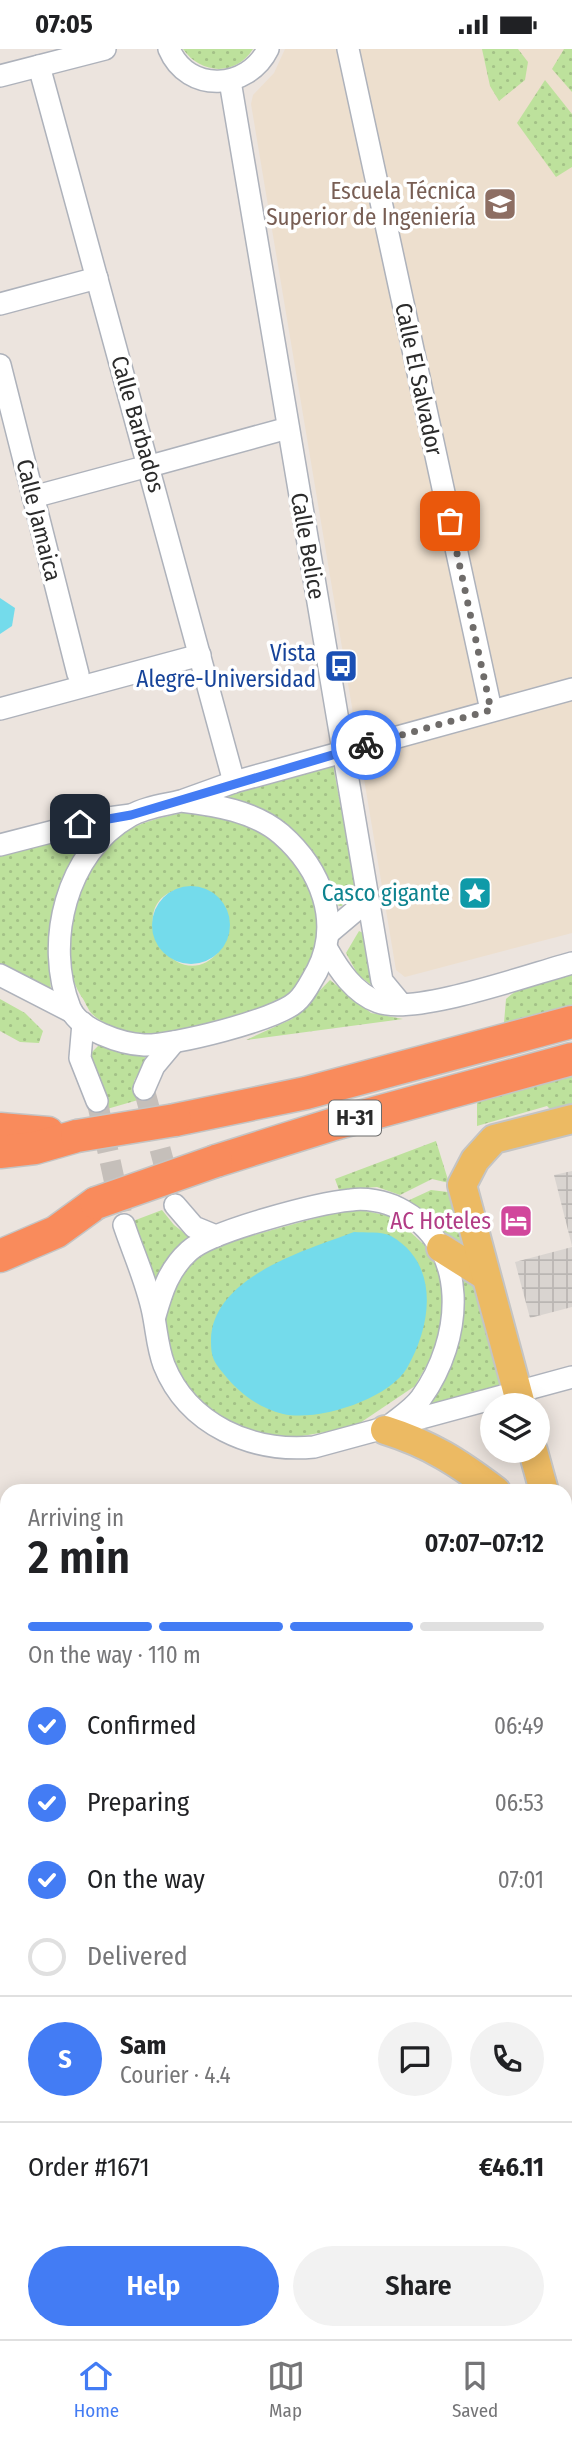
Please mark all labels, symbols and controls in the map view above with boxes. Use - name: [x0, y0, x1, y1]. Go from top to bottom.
- text: 07:05: [35, 9, 93, 40]
- place label: Escuela Técnica Superior de Ingeniería: [266, 177, 476, 231]
- school or university icon: Escuela Técnica Superior de Ingeniería: [481, 185, 519, 223]
- street label: Calle El Salvador: [389, 300, 449, 458]
- street label: Calle Barbados: [105, 353, 171, 496]
- street label: Calle Jamaica: [10, 456, 68, 584]
- street label: Calle Belice: [285, 490, 331, 602]
- pin: [420, 491, 480, 551]
- icon: bag: [431, 502, 469, 540]
- place label: Vista Alegre-Universidad: [136, 639, 316, 693]
- bus stop icon: Vista Alegre-Universidad: [322, 647, 360, 685]
- courier: [331, 710, 401, 780]
- icon: bike: [347, 726, 385, 764]
- pin: [50, 794, 110, 854]
- icon: home: [61, 805, 99, 843]
- place icon: Casco gigante: [456, 874, 494, 912]
- place label: Casco gigante: [322, 879, 450, 907]
- road number: H-31: [329, 1101, 381, 1135]
- hotel icon: AC Hoteles: [497, 1202, 535, 1240]
- place label: AC Hoteles: [390, 1207, 491, 1235]
- map controls: [480, 1393, 550, 1463]
- button: layers: [480, 1393, 550, 1463]
- text: Arriving in: [28, 1504, 124, 1532]
- text: 07:07–07:12: [425, 1528, 544, 1559]
- text: 2 min: [28, 1530, 130, 1585]
- text: On the way · 110 m: [28, 1641, 201, 1669]
- icon: check: [28, 1707, 66, 1745]
- text: Confirmed: [87, 1710, 197, 1741]
- text: 06:49: [494, 1712, 544, 1740]
- icon: check: [28, 1784, 66, 1822]
- text: Preparing: [87, 1787, 189, 1818]
- text: 06:53: [495, 1789, 544, 1817]
- icon: check: [28, 1861, 66, 1899]
- text: On the way: [87, 1864, 205, 1895]
- text: 07:01: [498, 1866, 544, 1894]
- text: Delivered: [87, 1941, 188, 1972]
- button: chat: [378, 2022, 452, 2096]
- button: phone: [470, 2022, 544, 2096]
- text: Sam: [120, 2030, 166, 2061]
- text: S: [58, 2044, 72, 2075]
- text: Courier · 4.4: [120, 2061, 231, 2089]
- text: Order #1671: [28, 2152, 150, 2183]
- text: €46.11: [479, 2152, 544, 2183]
- button: Help: [28, 2246, 279, 2326]
- button: Share: [293, 2246, 544, 2326]
- tab: Home: [74, 2357, 119, 2422]
- tab: Map: [267, 2357, 305, 2422]
- tab: Saved: [452, 2357, 498, 2422]

